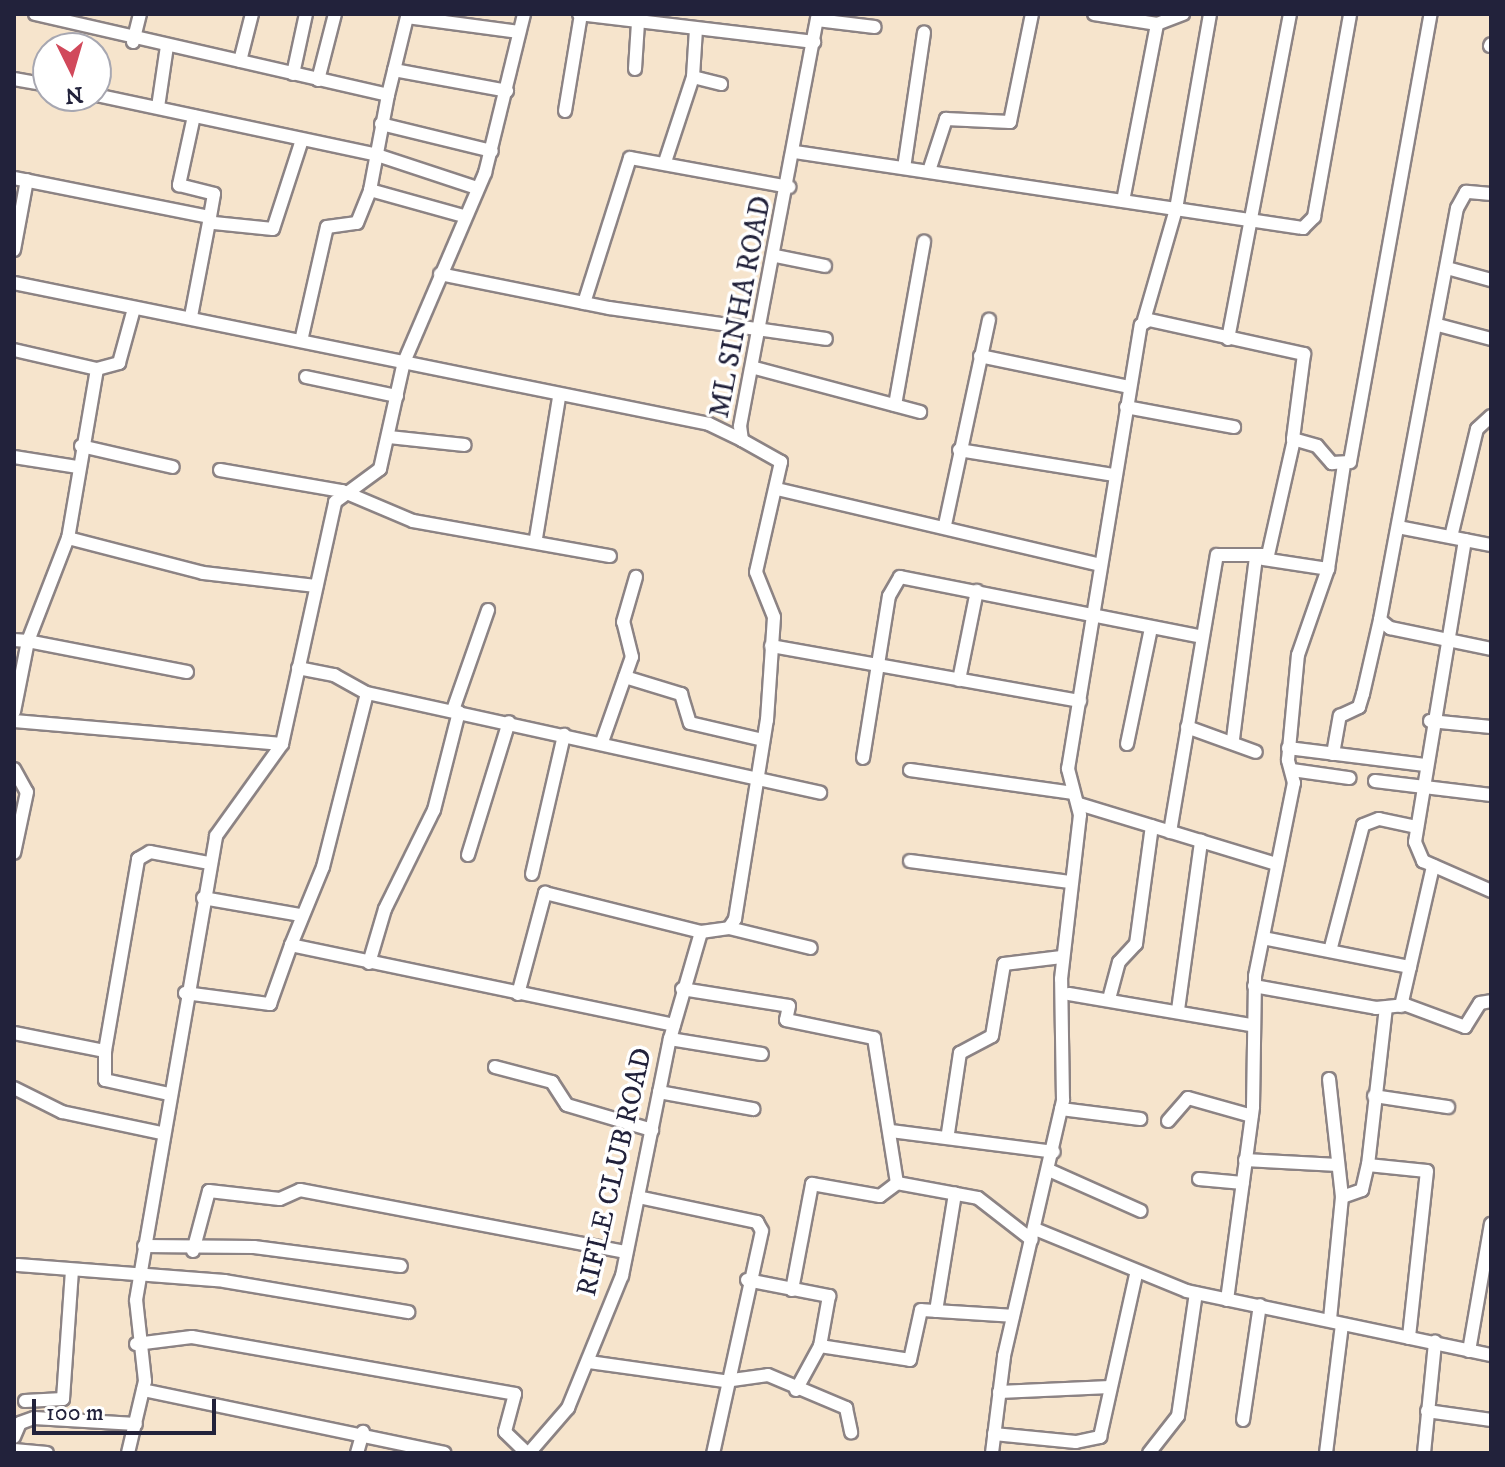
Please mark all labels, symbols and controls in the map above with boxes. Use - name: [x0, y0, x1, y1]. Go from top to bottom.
- north arrow: [32, 32, 112, 112]
- text: N: [64, 80, 84, 109]
- street label: ML SINHA ROAD: [703, 193, 779, 421]
- street label: RIFLE CLUB ROAD: [570, 1045, 660, 1299]
- scale bar: [36, 1383, 220, 1433]
- text: 100 m: [46, 1398, 104, 1428]

